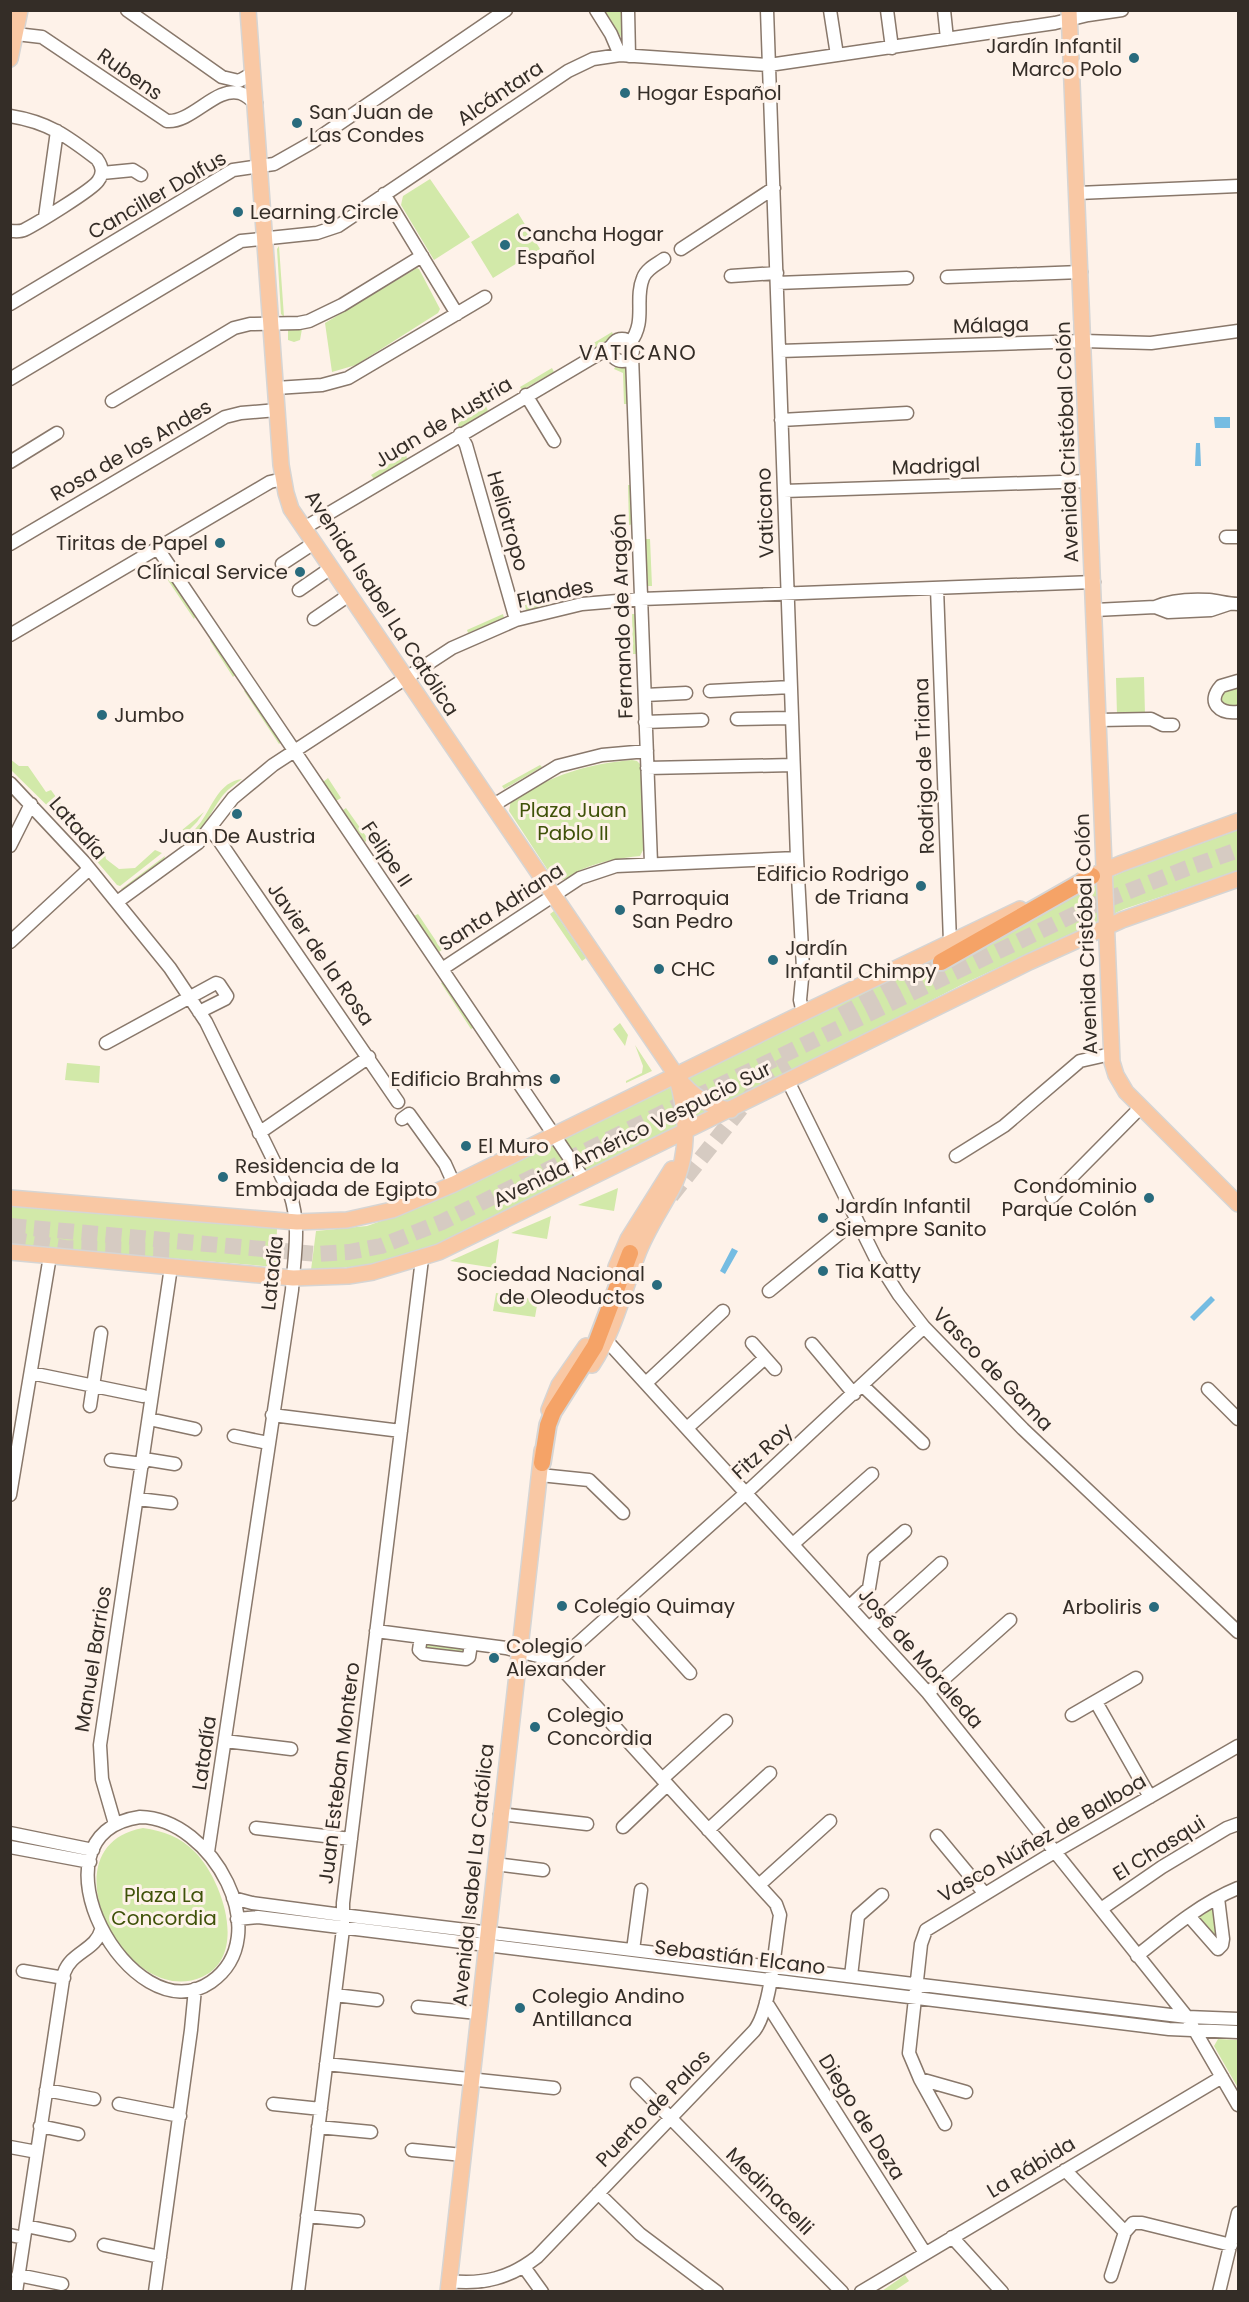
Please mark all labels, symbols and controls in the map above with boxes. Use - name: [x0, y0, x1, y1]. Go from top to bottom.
- place label: Jardín Infantil Marco Polo: [986, 32, 1122, 83]
- street label: Rubens: [92, 41, 168, 107]
- marker: Jardín Infantil Marco Polo: [1127, 51, 1141, 65]
- street label: Alcántara: [451, 54, 549, 132]
- place label: Hogar Español: [637, 79, 782, 107]
- marker: Hogar Español: [618, 86, 632, 100]
- place label: San Juan de Las Condes: [309, 98, 433, 149]
- marker: San Juan de Las Condes: [290, 116, 304, 130]
- street label: Canciller Dolfus: [83, 144, 231, 246]
- place label: Learning Circle: [250, 198, 399, 226]
- marker: Learning Circle: [231, 205, 245, 219]
- place label: Cancha Hogar Español: [517, 220, 664, 271]
- marker: Cancha Hogar Español: [498, 238, 512, 252]
- street label: Málaga: [952, 310, 1030, 340]
- street label: Avenida Cristóbal Colón: [1049, 321, 1085, 563]
- district label: VATICANO: [579, 338, 697, 367]
- street label: Juan de Austria: [369, 370, 517, 474]
- street label: Rosa de los Andes: [45, 392, 217, 508]
- street label: Madrigal: [891, 450, 981, 482]
- street label: Vaticano: [749, 467, 781, 559]
- street label: Heliotropo: [480, 468, 536, 574]
- street label: Avenida Isabel La Católica: [298, 485, 466, 721]
- street label: Fernando de Aragón: [604, 513, 640, 719]
- place label: Tiritas de Papel: [56, 529, 208, 557]
- marker: Tiritas de Papel: [213, 536, 227, 550]
- place label: Clínical Service: [137, 558, 288, 586]
- marker: Clínical Service: [293, 565, 307, 579]
- street label: Flandes: [514, 571, 596, 615]
- street label: Rodrigo de Triana: [907, 677, 941, 855]
- place label: Jumbo: [114, 701, 184, 729]
- marker: Jumbo: [95, 708, 109, 722]
- street label: Latadía: [43, 791, 113, 865]
- park label: Plaza Juan Pablo II: [519, 796, 627, 847]
- marker: Juan De Austria: [230, 807, 244, 821]
- street label: Avenida Cristóbal Colón: [1068, 813, 1104, 1055]
- street label: Felipe II: [355, 816, 419, 892]
- place label: Juan De Austria: [159, 822, 315, 850]
- street label: Santa Adriana: [433, 856, 569, 958]
- place label: Edificio Rodrigo de Triana: [756, 860, 909, 911]
- street label: Javier de la Rosa: [261, 877, 381, 1031]
- marker: Edificio Rodrigo de Triana: [914, 879, 928, 893]
- place label: Parroquia San Pedro: [632, 884, 733, 935]
- marker: Parroquia San Pedro: [613, 903, 627, 917]
- place label: Jardín Infantil Chimpy: [785, 934, 937, 985]
- marker: Jardín Infantil Chimpy: [766, 953, 780, 967]
- place label: CHC: [671, 955, 716, 983]
- marker: CHC: [652, 962, 666, 976]
- street label: Avenida Américo Vespucio Sur: [488, 1054, 776, 1214]
- place label: Edificio Brahms: [391, 1065, 543, 1093]
- marker: Edificio Brahms: [548, 1072, 562, 1086]
- place label: El Muro: [478, 1132, 549, 1160]
- marker: El Muro: [459, 1139, 473, 1153]
- place label: Residencia de la Embajada de Egipto: [235, 1152, 437, 1203]
- marker: Residencia de la Embajada de Egipto: [216, 1170, 230, 1184]
- place label: Condominio Parque Colón: [1002, 1172, 1137, 1223]
- marker: Condominio Parque Colón: [1142, 1191, 1156, 1205]
- place label: Jardín Infantil Siempre Sanito: [835, 1192, 986, 1243]
- marker: Jardín Infantil Siempre Sanito: [816, 1211, 830, 1225]
- street label: Latadía: [254, 1234, 290, 1312]
- place label: Tia Katty: [835, 1257, 921, 1285]
- place label: Sociedad Nacional de Oleoductos: [456, 1260, 645, 1311]
- marker: Tia Katty: [816, 1264, 830, 1278]
- marker: Sociedad Nacional de Oleoductos: [650, 1278, 664, 1292]
- street label: Vasco de Gama: [927, 1301, 1059, 1437]
- street label: Fitz Roy: [726, 1416, 798, 1486]
- street label: José de Moraleda: [852, 1582, 990, 1734]
- street label: Manuel Barrios: [68, 1584, 118, 1734]
- place label: Colegio Quimay: [574, 1592, 735, 1620]
- place label: Arboliris: [1062, 1593, 1142, 1621]
- marker: Colegio Quimay: [555, 1599, 569, 1613]
- marker: Arboliris: [1147, 1600, 1161, 1614]
- place label: Colegio Alexander: [506, 1632, 606, 1683]
- marker: Colegio Alexander: [487, 1651, 501, 1665]
- street label: Juan Esteban Montero: [311, 1660, 367, 1886]
- place label: Colegio Concordia: [547, 1701, 652, 1752]
- street label: Latadía: [185, 1714, 223, 1792]
- marker: Colegio Concordia: [528, 1720, 542, 1734]
- street label: Avenida Isabel La Católica: [445, 1742, 501, 2008]
- street label: Vasco Núñez de Balboa: [933, 1767, 1151, 1909]
- street label: El Chasqui: [1107, 1809, 1211, 1887]
- park label: Plaza La Concordia: [111, 1881, 217, 1932]
- street label: Sebastián Elcano: [653, 1933, 827, 1981]
- place label: Colegio Andino Antillanca: [532, 1982, 684, 2033]
- marker: Colegio Andino Antillanca: [513, 2001, 527, 2015]
- street label: Puerto de Palos: [589, 2043, 717, 2173]
- street label: Diego de Deza: [812, 2049, 912, 2185]
- street label: La Rábida: [982, 2130, 1080, 2204]
- street label: Medinacelli: [720, 2141, 820, 2241]

